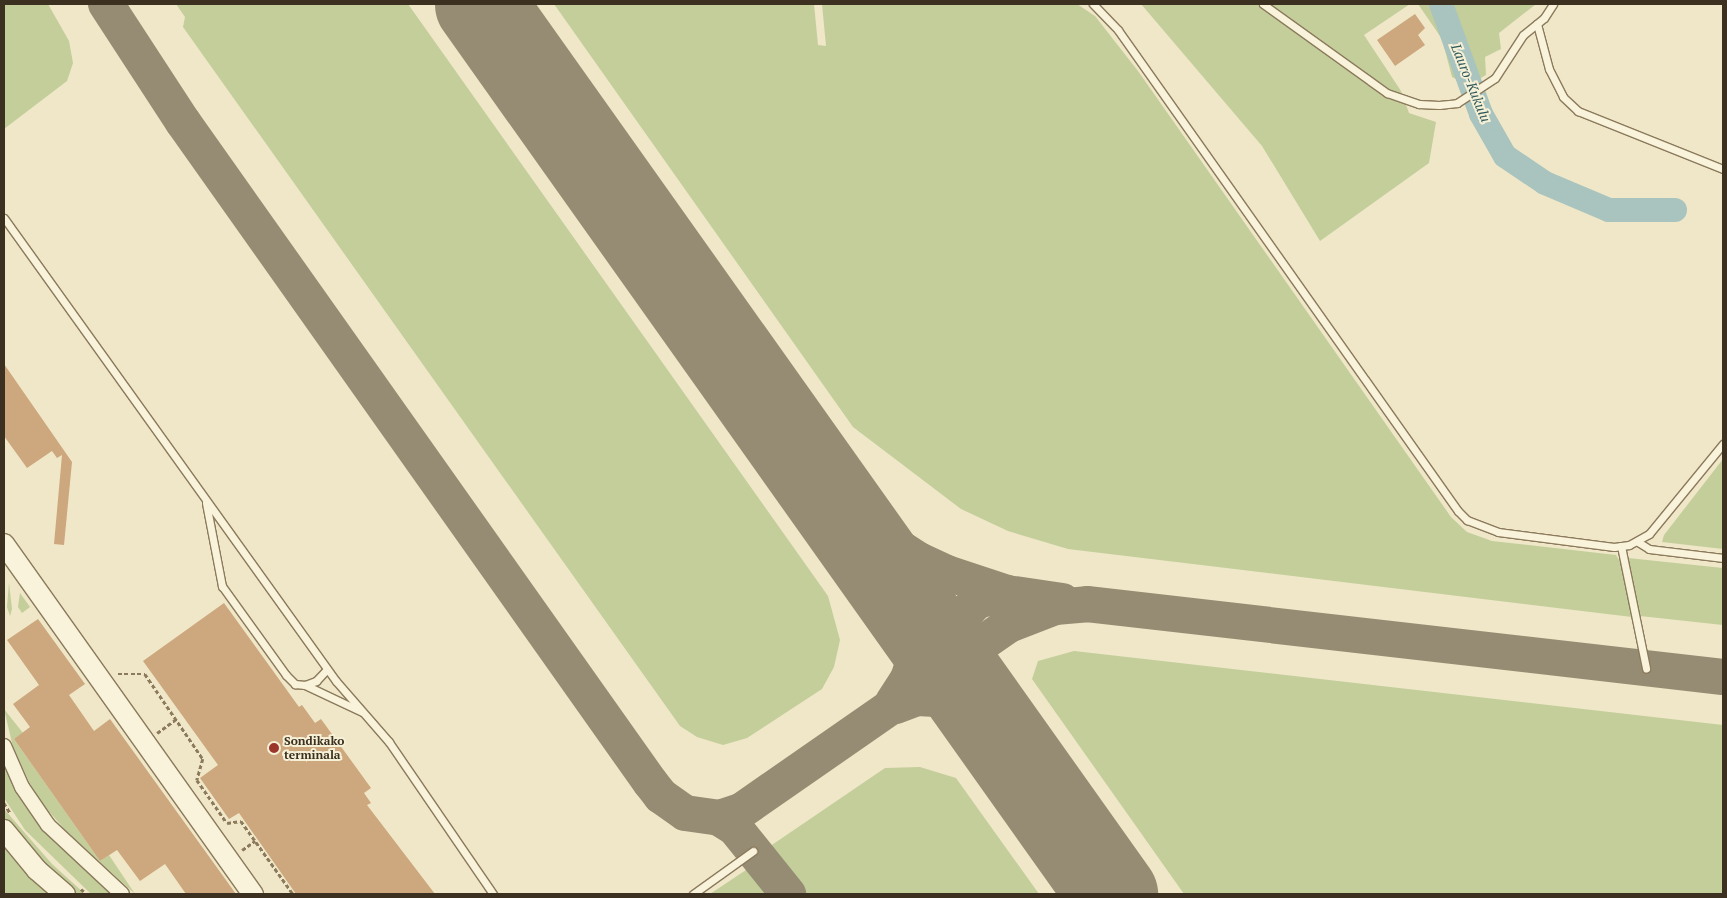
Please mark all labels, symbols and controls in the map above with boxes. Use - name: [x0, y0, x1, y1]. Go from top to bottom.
- water label: Lauro-Kukulu: [1448, 41, 1494, 125]
- place label: Sondikako terminala: [284, 734, 344, 762]
- marker: Sondikako terminala: [268, 742, 280, 754]

